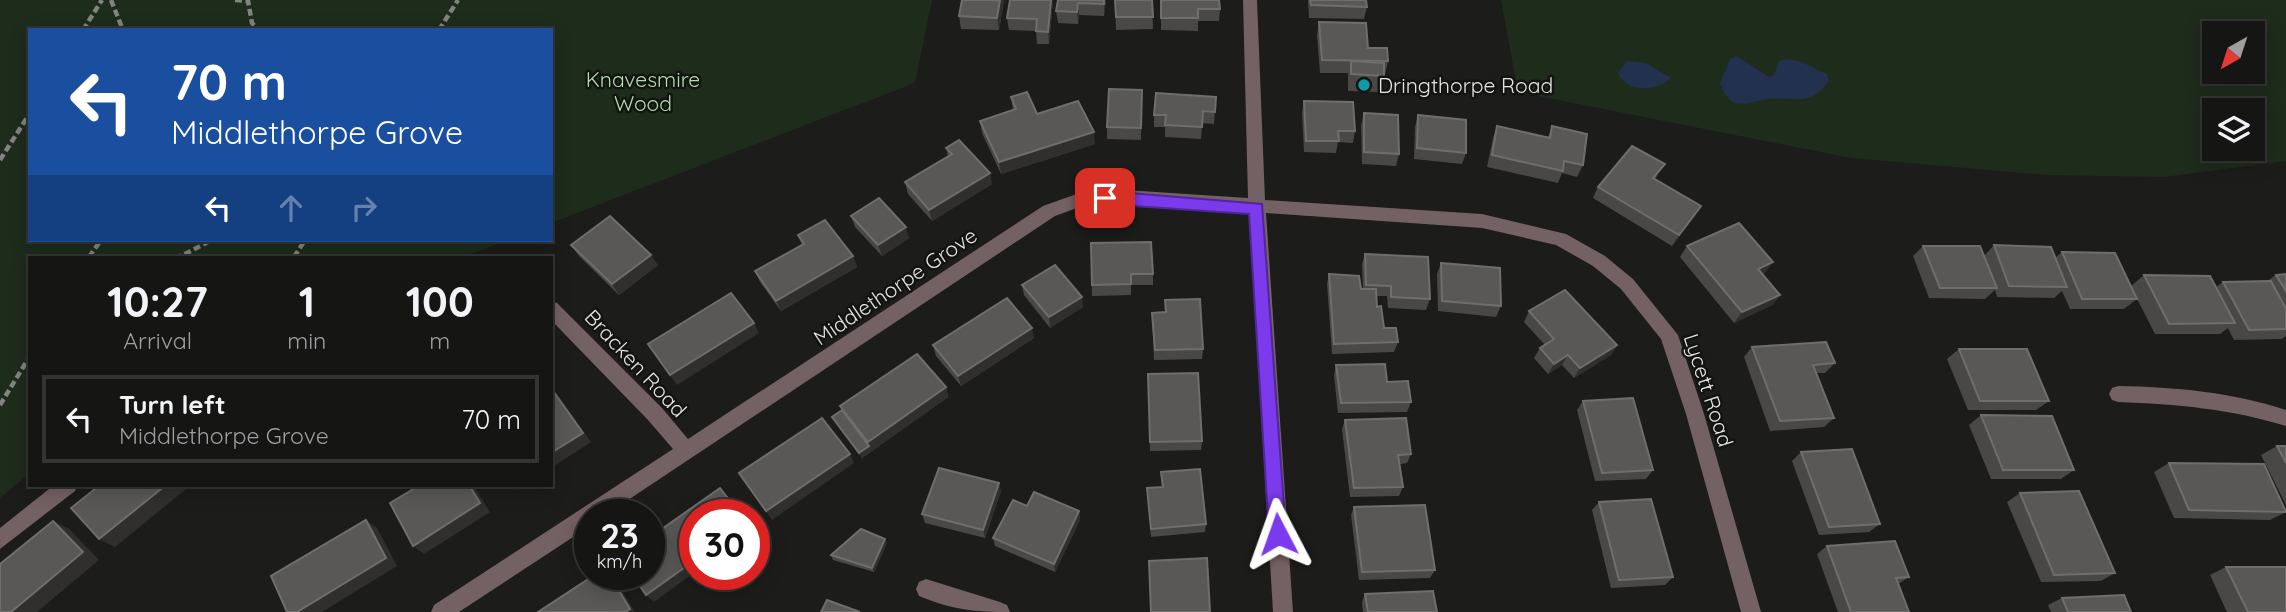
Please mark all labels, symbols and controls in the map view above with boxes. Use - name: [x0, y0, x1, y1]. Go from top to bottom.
- north arrow: [2202, 21, 2264, 84]
- map controls: [2202, 21, 2265, 161]
- text: 70 m: [171, 51, 287, 112]
- icon: left: [56, 56, 147, 147]
- park label: Knavesmire Wood: [586, 66, 700, 116]
- place label: Dringthorpe Road: [1378, 72, 1553, 98]
- marker: Dringthorpe Road: [1356, 77, 1372, 93]
- button: layers: [2202, 98, 2265, 161]
- text: Middlethorpe Grove: [171, 112, 463, 152]
- pin: [1075, 168, 1135, 228]
- icon: arrive: [1086, 179, 1124, 217]
- icon: left: [199, 189, 237, 227]
- icon: ahead: [272, 189, 310, 227]
- icon: right: [345, 189, 383, 227]
- street label: Middlethorpe Grove: [808, 222, 982, 350]
- text: 10:27: [107, 275, 208, 328]
- text: 1: [299, 275, 315, 328]
- text: 100: [406, 275, 474, 328]
- street label: Bracken Road: [580, 304, 692, 422]
- text: Arrival: [123, 326, 192, 355]
- text: min: [287, 326, 326, 355]
- text: m: [429, 326, 450, 355]
- street label: Lycett Road: [1679, 330, 1739, 450]
- text: Turn left: [119, 388, 226, 421]
- icon: left: [60, 400, 98, 438]
- text: 70 m: [461, 403, 521, 436]
- text: Middlethorpe Grove: [119, 421, 329, 450]
- position arrow: [1241, 497, 1315, 571]
- speed limit sign: 30: [679, 499, 770, 590]
- text: 23: [600, 513, 639, 557]
- text: km/h: [597, 550, 642, 573]

